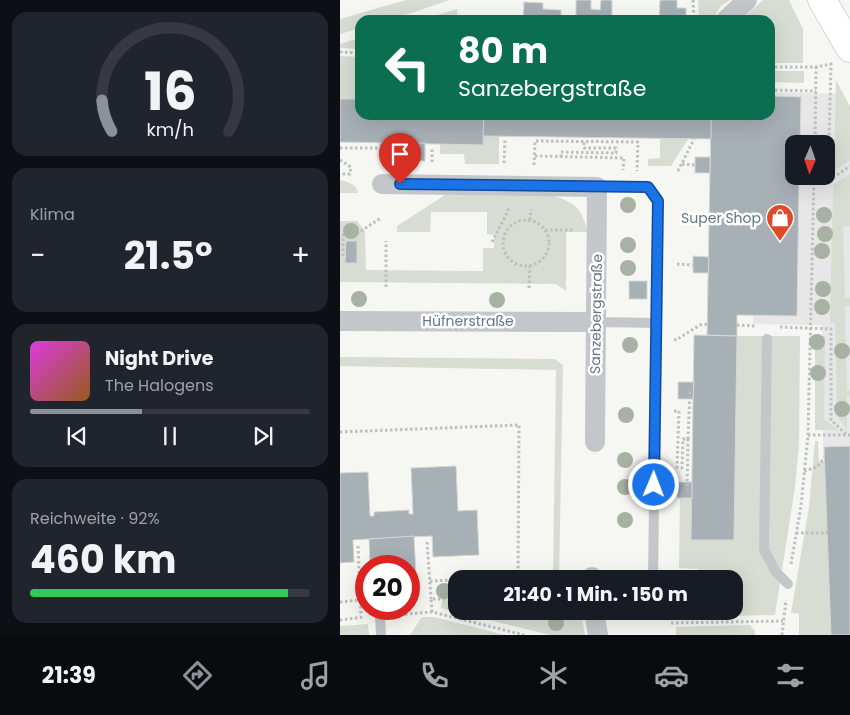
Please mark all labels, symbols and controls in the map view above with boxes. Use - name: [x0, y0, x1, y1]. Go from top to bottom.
- text: 80 m: [458, 26, 548, 75]
- icon: left: [375, 35, 440, 100]
- text: 16: [144, 55, 196, 128]
- text: Sanzebergstraße: [458, 73, 646, 104]
- text: km/h: [146, 117, 194, 142]
- pin: [379, 133, 421, 184]
- north arrow: [785, 135, 835, 185]
- map controls: [785, 135, 835, 185]
- icon: arrive: [386, 140, 414, 168]
- text: Klima: [30, 203, 75, 226]
- shop icon: Super Shop: [765, 203, 795, 242]
- place label: Super Shop: [681, 208, 761, 228]
- text: 21.5°: [124, 229, 213, 282]
- text: −: [30, 236, 45, 275]
- text: +: [291, 236, 310, 275]
- street label: Sanzebergstraße: [585, 254, 607, 374]
- street label: Hüfnerstraße: [422, 311, 514, 331]
- text: Night Drive: [105, 345, 214, 372]
- text: The Halogens: [105, 374, 213, 397]
- icon: previous: [63, 422, 91, 450]
- icon: pause: [156, 422, 184, 450]
- icon: next: [249, 422, 277, 450]
- position arrow: [627, 458, 679, 510]
- text: Reichweite · 92%: [30, 507, 160, 530]
- text: 460 km: [30, 533, 177, 586]
- speed limit sign: 20: [355, 555, 420, 620]
- text: 21:40 · 1 Min. · 150 m: [503, 581, 688, 608]
- icon: directions: [180, 658, 215, 693]
- icon: music: [298, 658, 333, 693]
- icon: phone: [417, 658, 452, 693]
- icon: climate: [536, 658, 571, 693]
- icon: car: [654, 658, 689, 693]
- icon: filters: [773, 658, 808, 693]
- text: 21:39: [42, 660, 96, 691]

